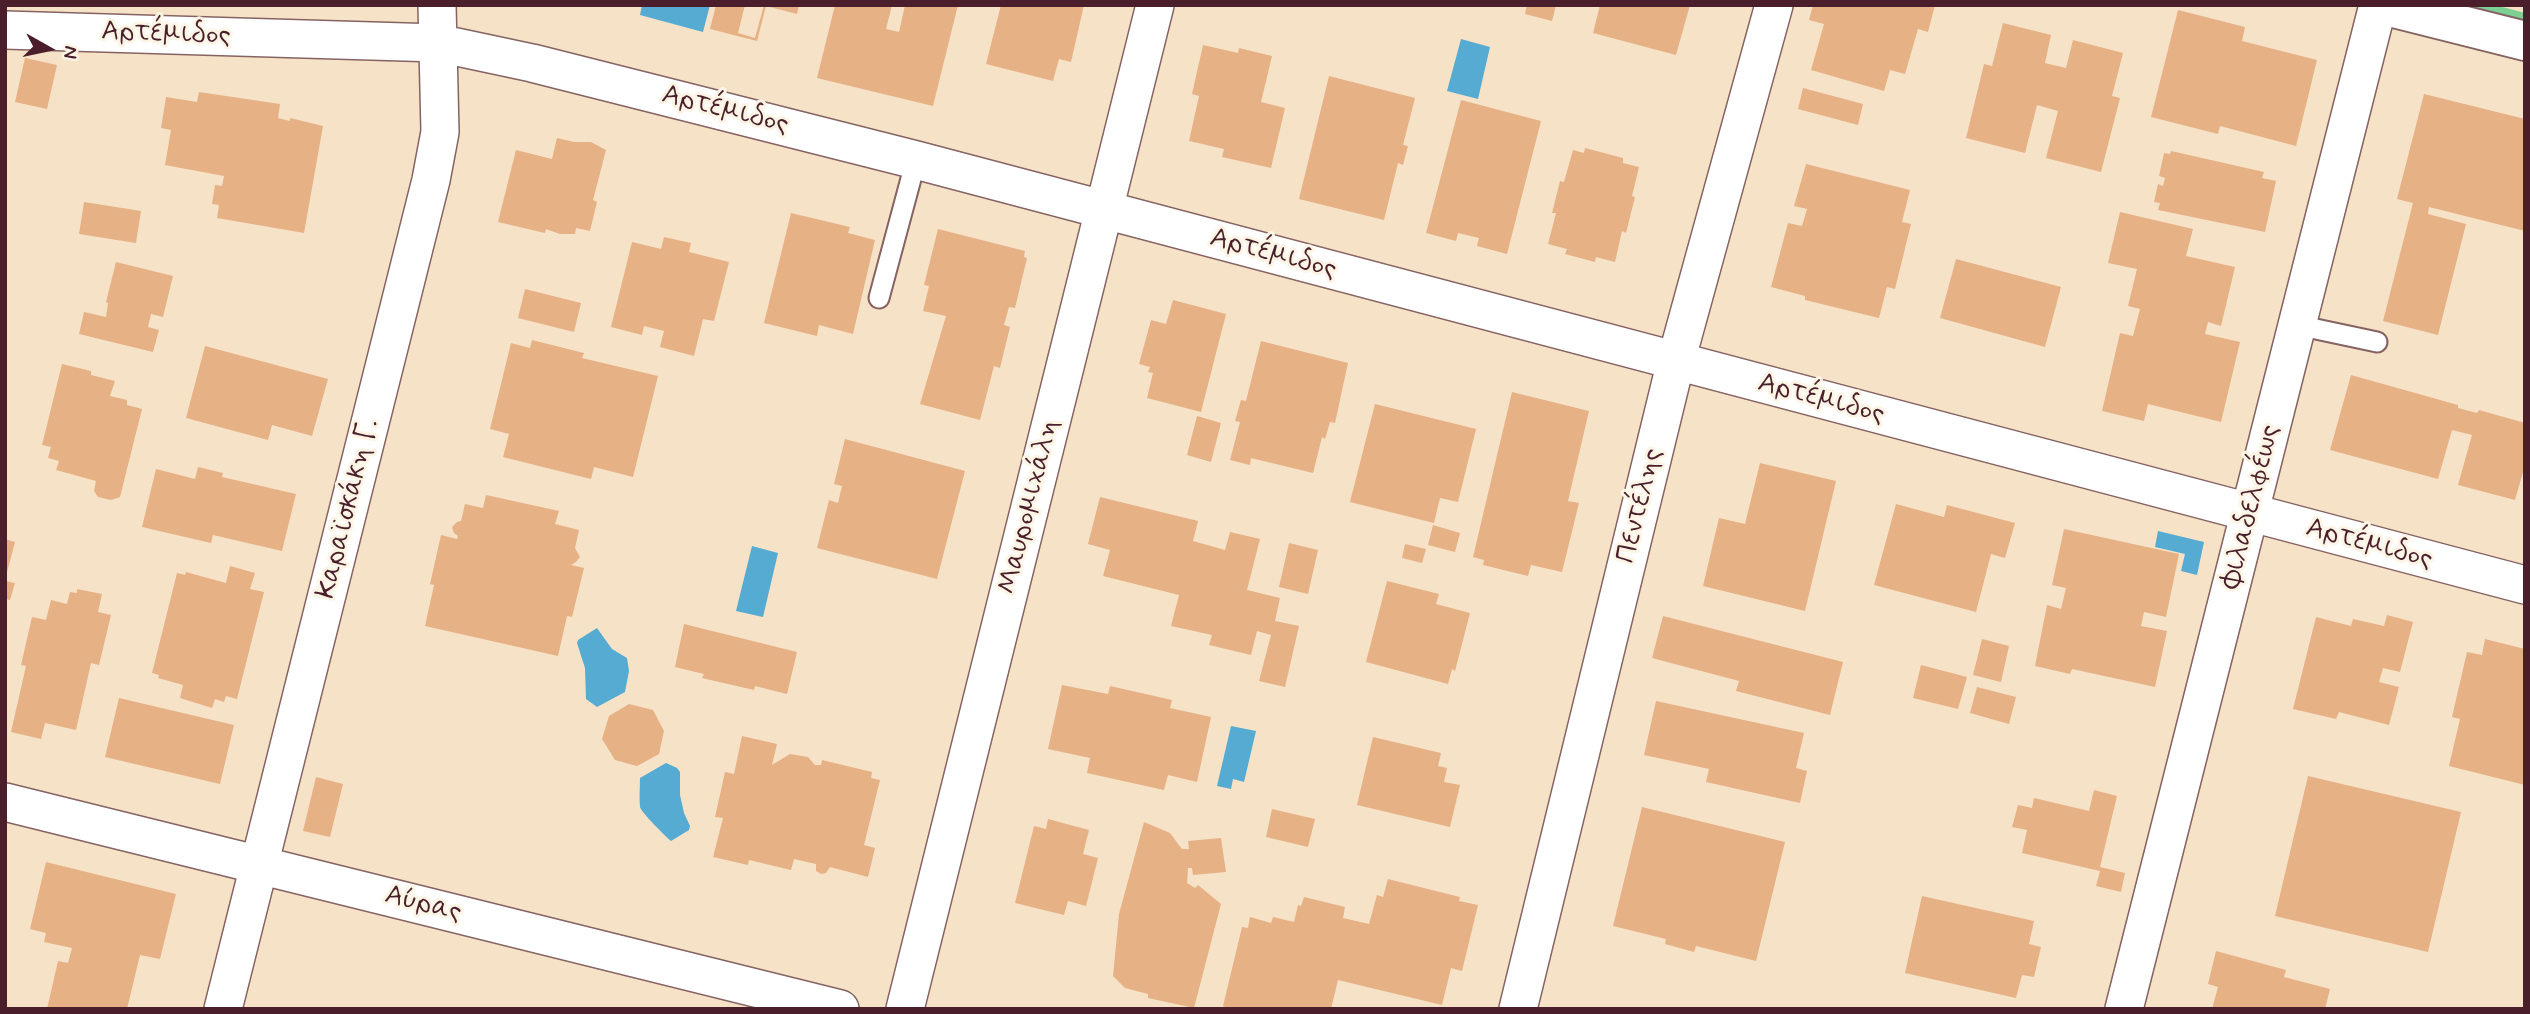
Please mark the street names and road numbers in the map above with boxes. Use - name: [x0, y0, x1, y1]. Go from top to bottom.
- street label: Αρτέμιδος: [101, 16, 231, 54]
- street label: Αρτέμιδος: [658, 79, 792, 143]
- street label: Αρτέμιδος: [1206, 222, 1340, 288]
- street label: Αρτέμιδος: [1754, 367, 1888, 433]
- street label: Καραϊσκάκη Γ.: [310, 415, 388, 603]
- street label: Μαυρομιχάλη: [992, 416, 1068, 598]
- street label: Φιλαδελφέως: [2215, 421, 2289, 593]
- street label: Πεντέλης: [1611, 445, 1671, 567]
- street label: Αρτέμιδος: [2302, 512, 2436, 578]
- street label: Αύρας: [381, 879, 465, 931]

